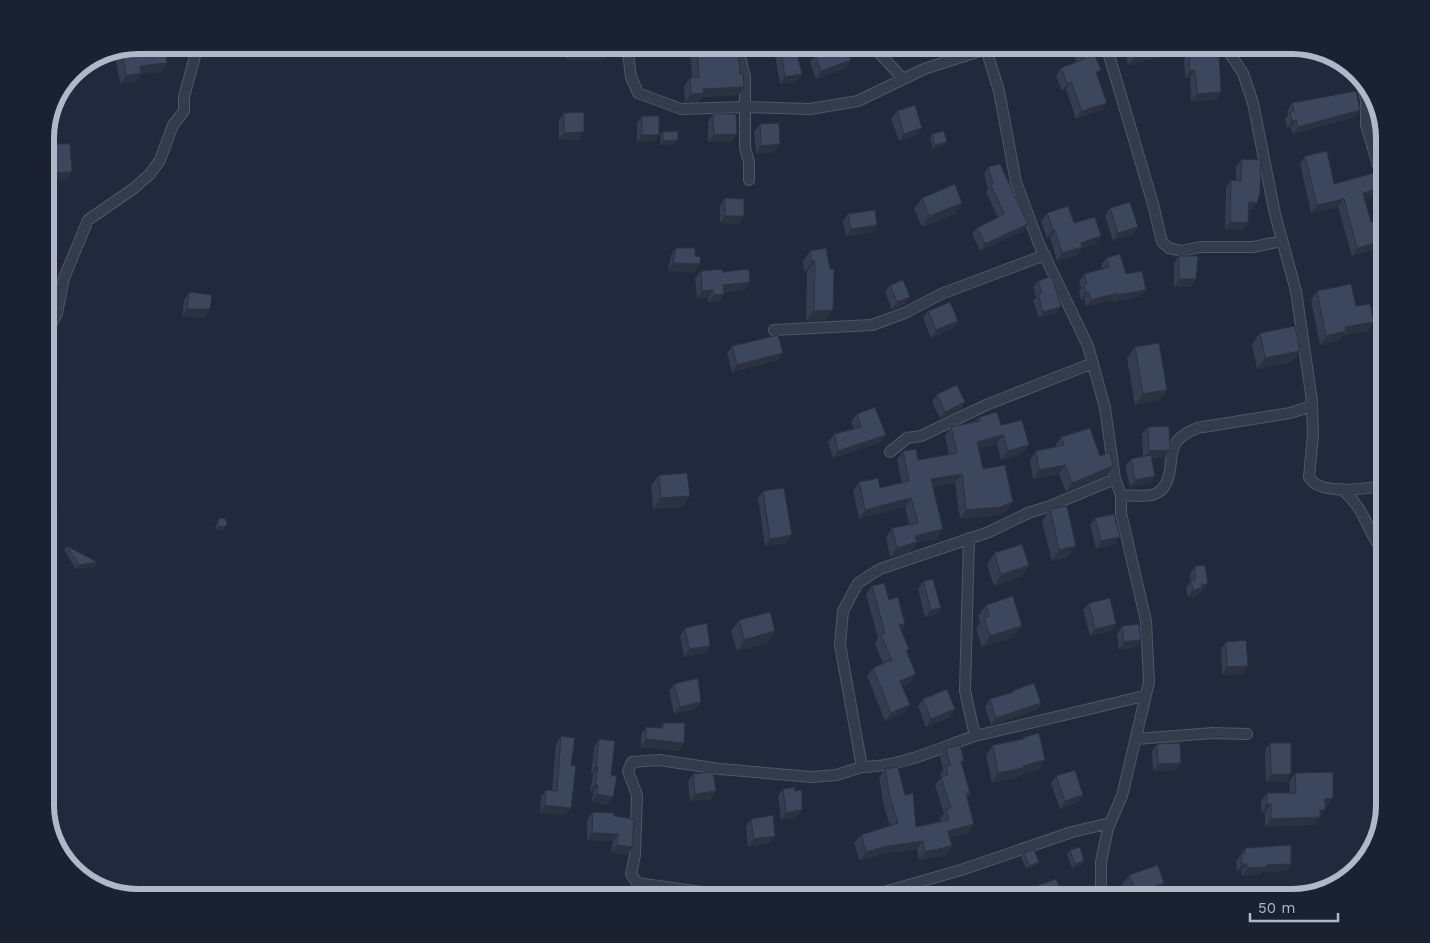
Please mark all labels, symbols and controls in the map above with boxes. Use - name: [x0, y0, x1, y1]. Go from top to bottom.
- scale bar: [1250, 890, 1338, 922]
- text: 50 m: [1258, 899, 1295, 917]

